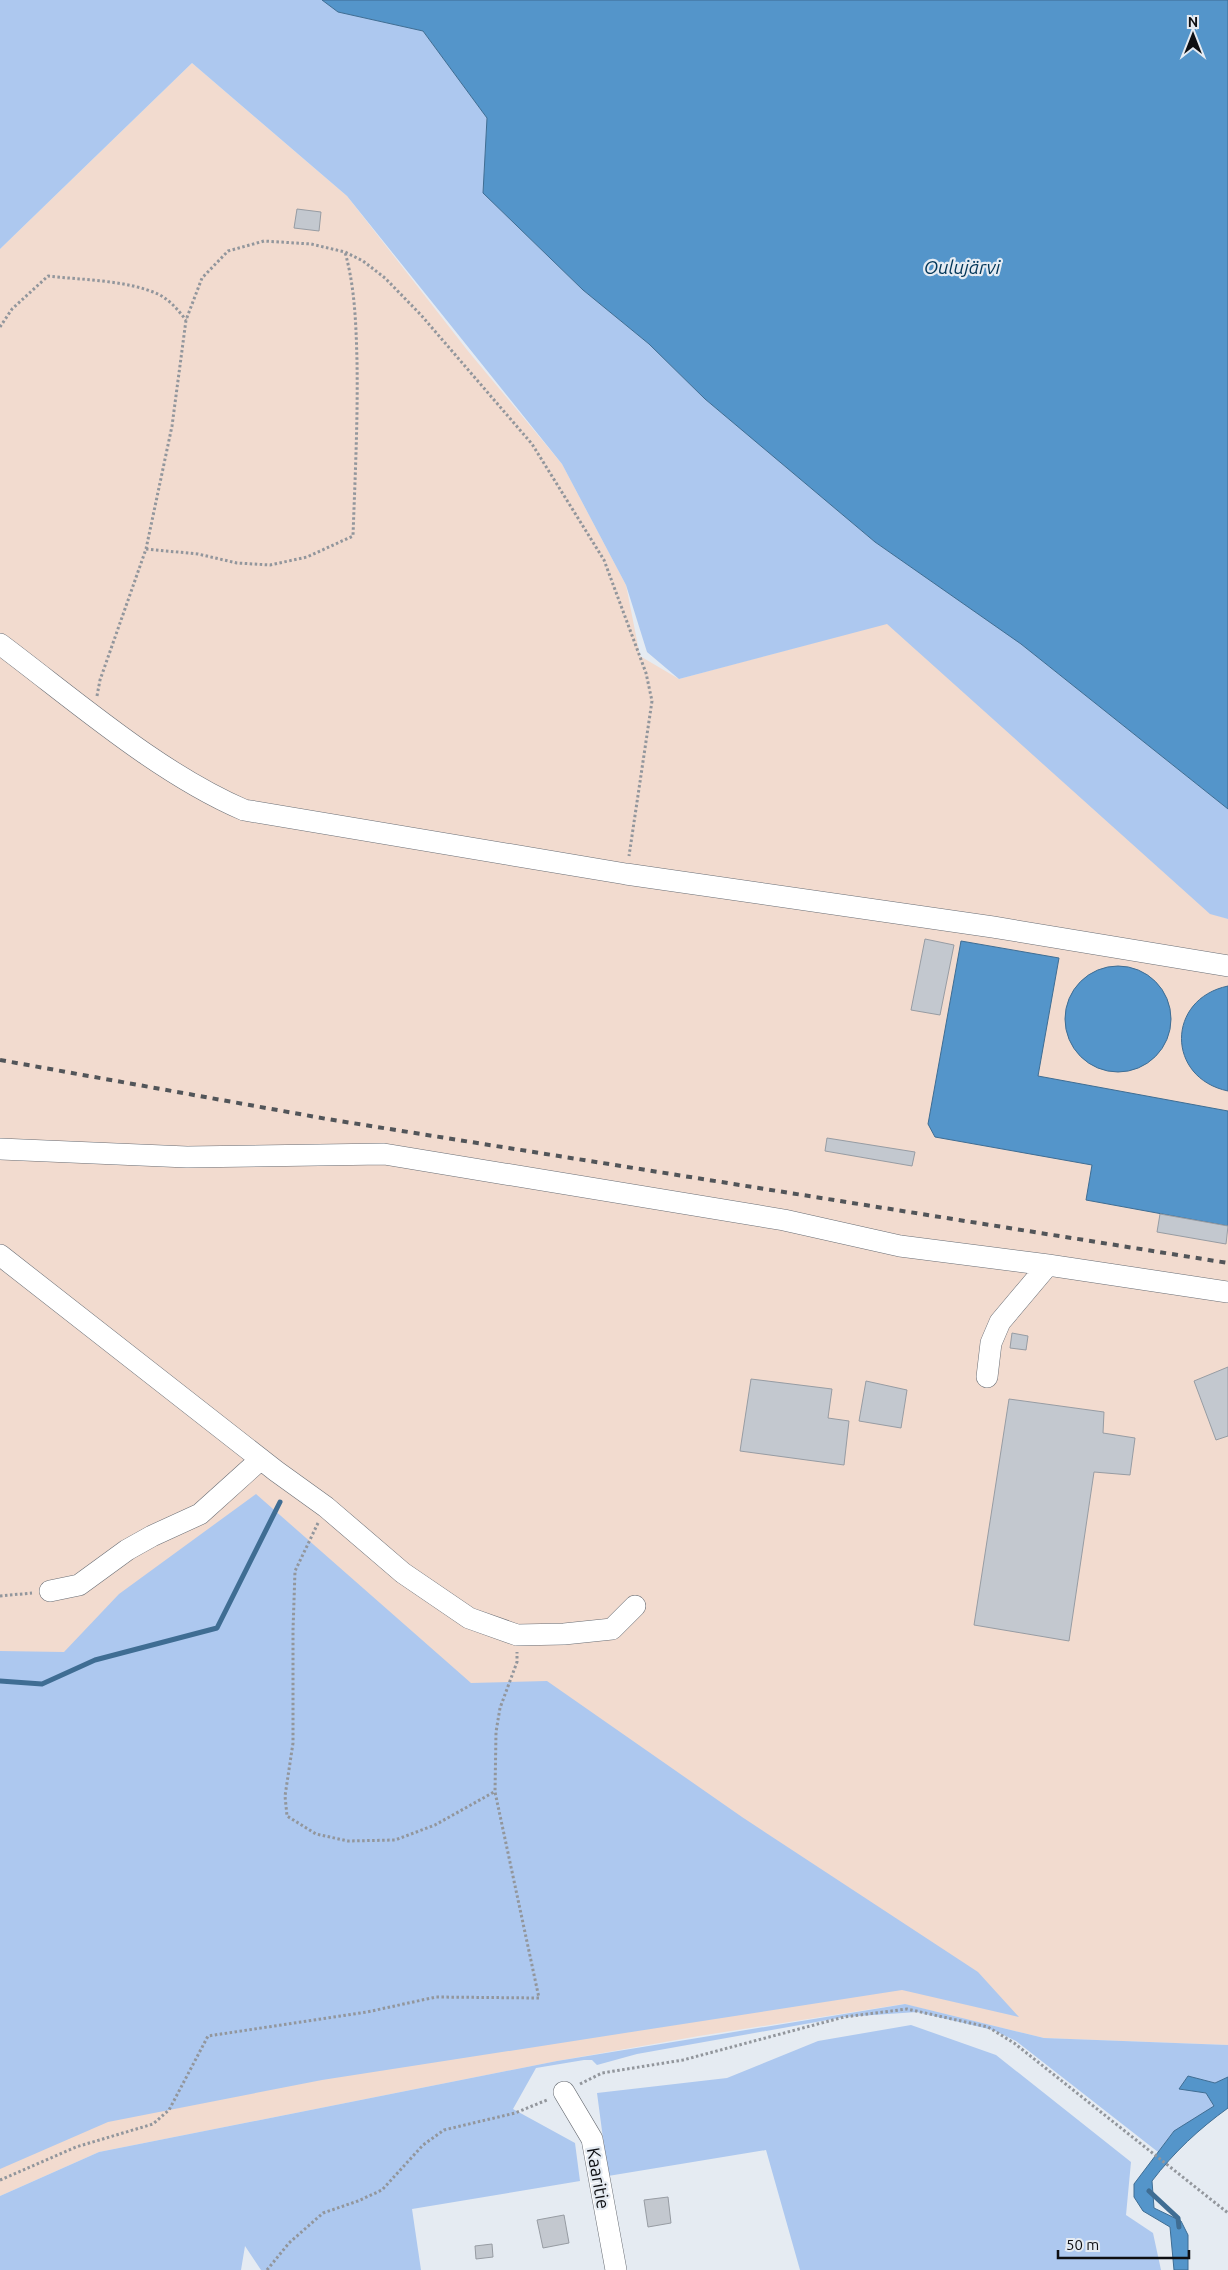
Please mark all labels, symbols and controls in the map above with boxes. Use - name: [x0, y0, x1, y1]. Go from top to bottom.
- north arrow: [1168, 10, 1218, 60]
- text: N: [1188, 14, 1198, 30]
- water label: Oulujärvi: [924, 256, 1001, 278]
- street label: Kaaritie: [584, 2146, 614, 2210]
- scale bar: [1058, 2228, 1189, 2260]
- text: 50 m: [1066, 2236, 1099, 2253]

